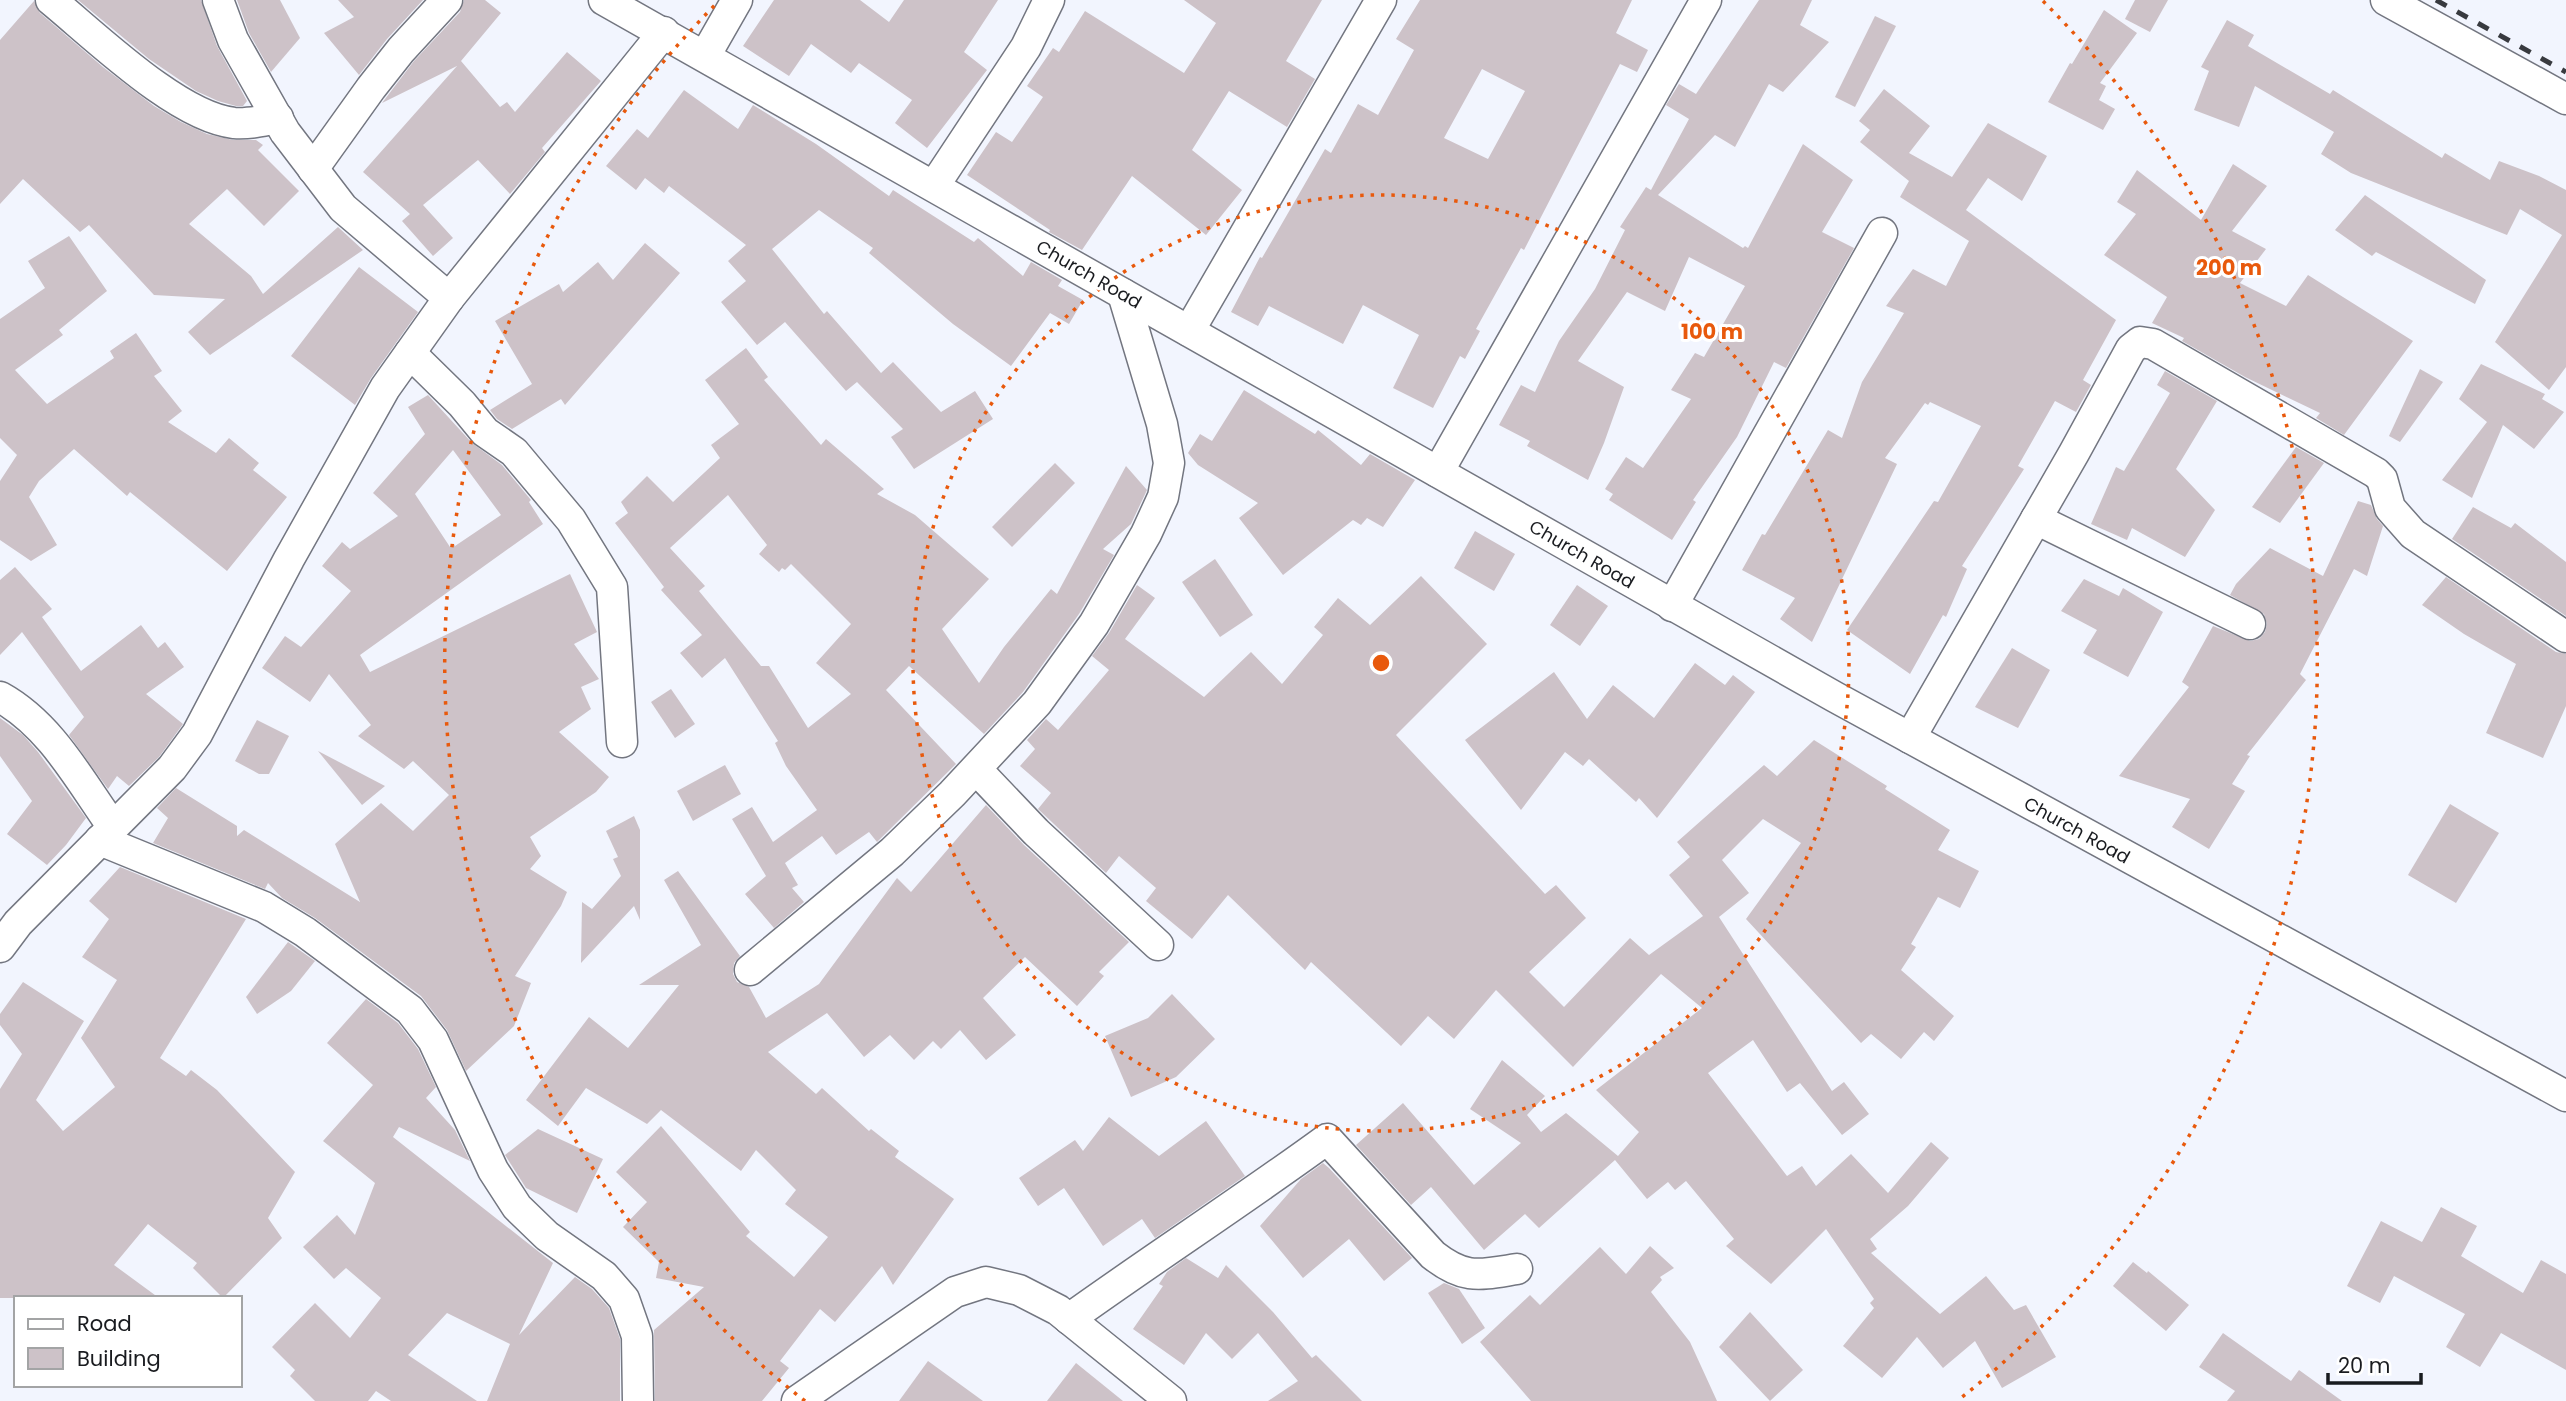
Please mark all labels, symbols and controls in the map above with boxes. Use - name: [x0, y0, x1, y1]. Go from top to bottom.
- street label: Church Road: [1032, 234, 1146, 314]
- text: 200 m: [2196, 253, 2262, 282]
- text: 100 m: [1681, 317, 1743, 346]
- street label: Church Road: [1525, 514, 1639, 594]
- centre of rings: [1369, 651, 1393, 675]
- street label: Church Road: [2019, 791, 2135, 869]
- legend: [14, 1296, 242, 1387]
- text: Road: [77, 1309, 132, 1338]
- scale bar: [2328, 1342, 2421, 1386]
- text: Building: [77, 1344, 161, 1373]
- text: 20 m: [2338, 1351, 2391, 1380]

